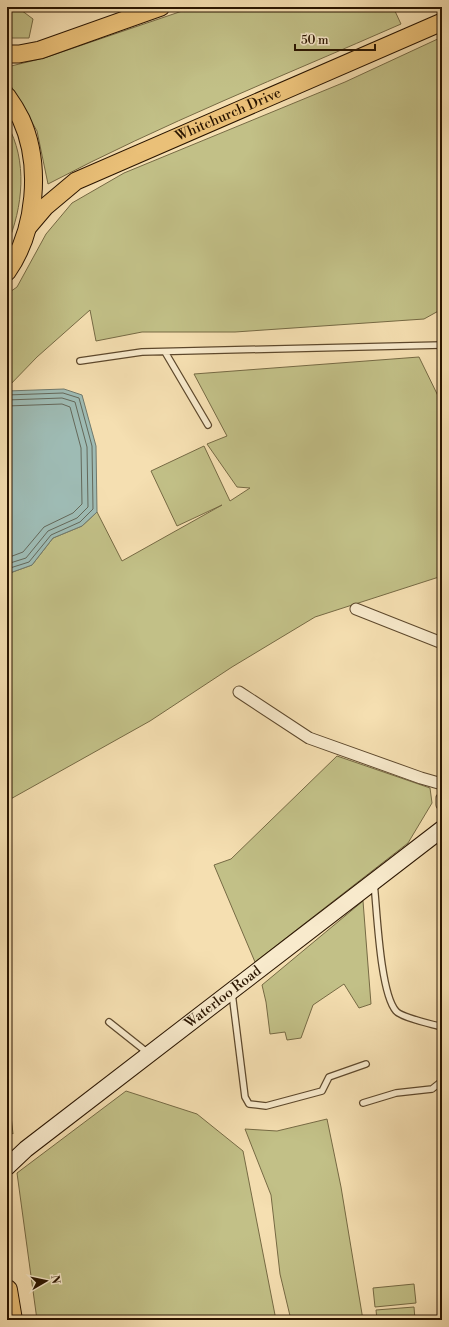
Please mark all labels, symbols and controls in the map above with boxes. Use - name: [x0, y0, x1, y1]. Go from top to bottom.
- scale bar: [295, 26, 375, 52]
- text: 50 m: [301, 33, 329, 48]
- street label: Whitchurch Drive: [172, 84, 284, 146]
- street label: Waterloo Road: [181, 962, 265, 1033]
- north arrow: [26, 1261, 66, 1301]
- text: N: [47, 1274, 63, 1285]

